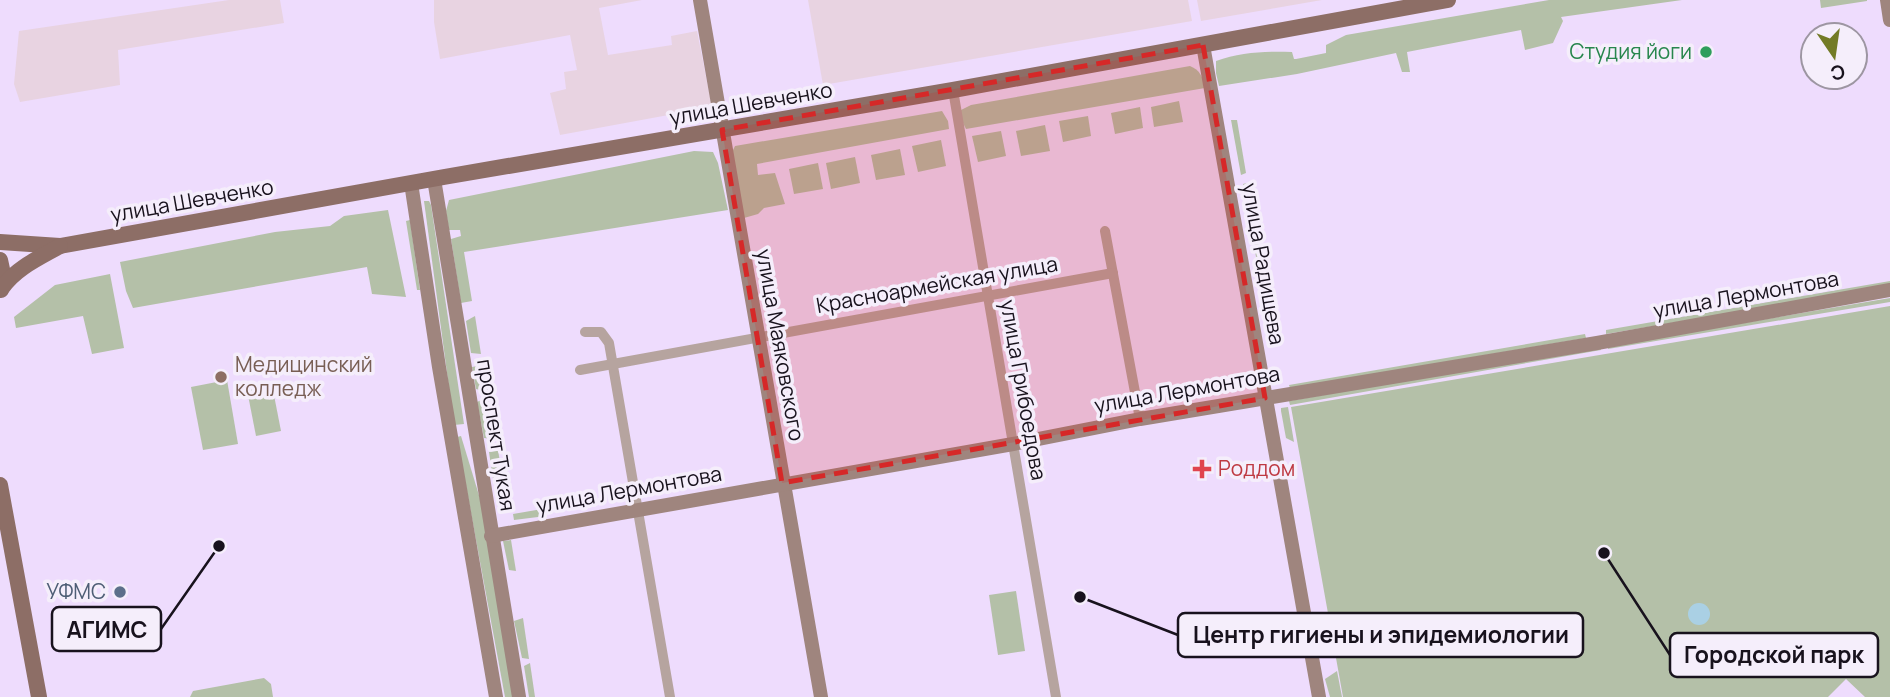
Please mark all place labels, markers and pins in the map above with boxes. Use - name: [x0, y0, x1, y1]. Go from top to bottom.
- place label: Студия йоги: [1569, 37, 1692, 65]
- marker: Студия йоги: [1698, 44, 1714, 60]
- place label: Медицинский колледж: [235, 350, 373, 402]
- marker: Медицинский колледж: [213, 369, 229, 385]
- place label: Роддом: [1218, 454, 1295, 482]
- marker: Роддом: [1192, 459, 1212, 479]
- place label: УФМС: [46, 577, 106, 605]
- marker: УФМС: [112, 584, 128, 600]
- callout: АГИМС: [52, 607, 161, 651]
- callout: Центр гигиены и эпидемиологии: [1178, 613, 1583, 657]
- callout: Городской парк: [1670, 633, 1878, 677]

